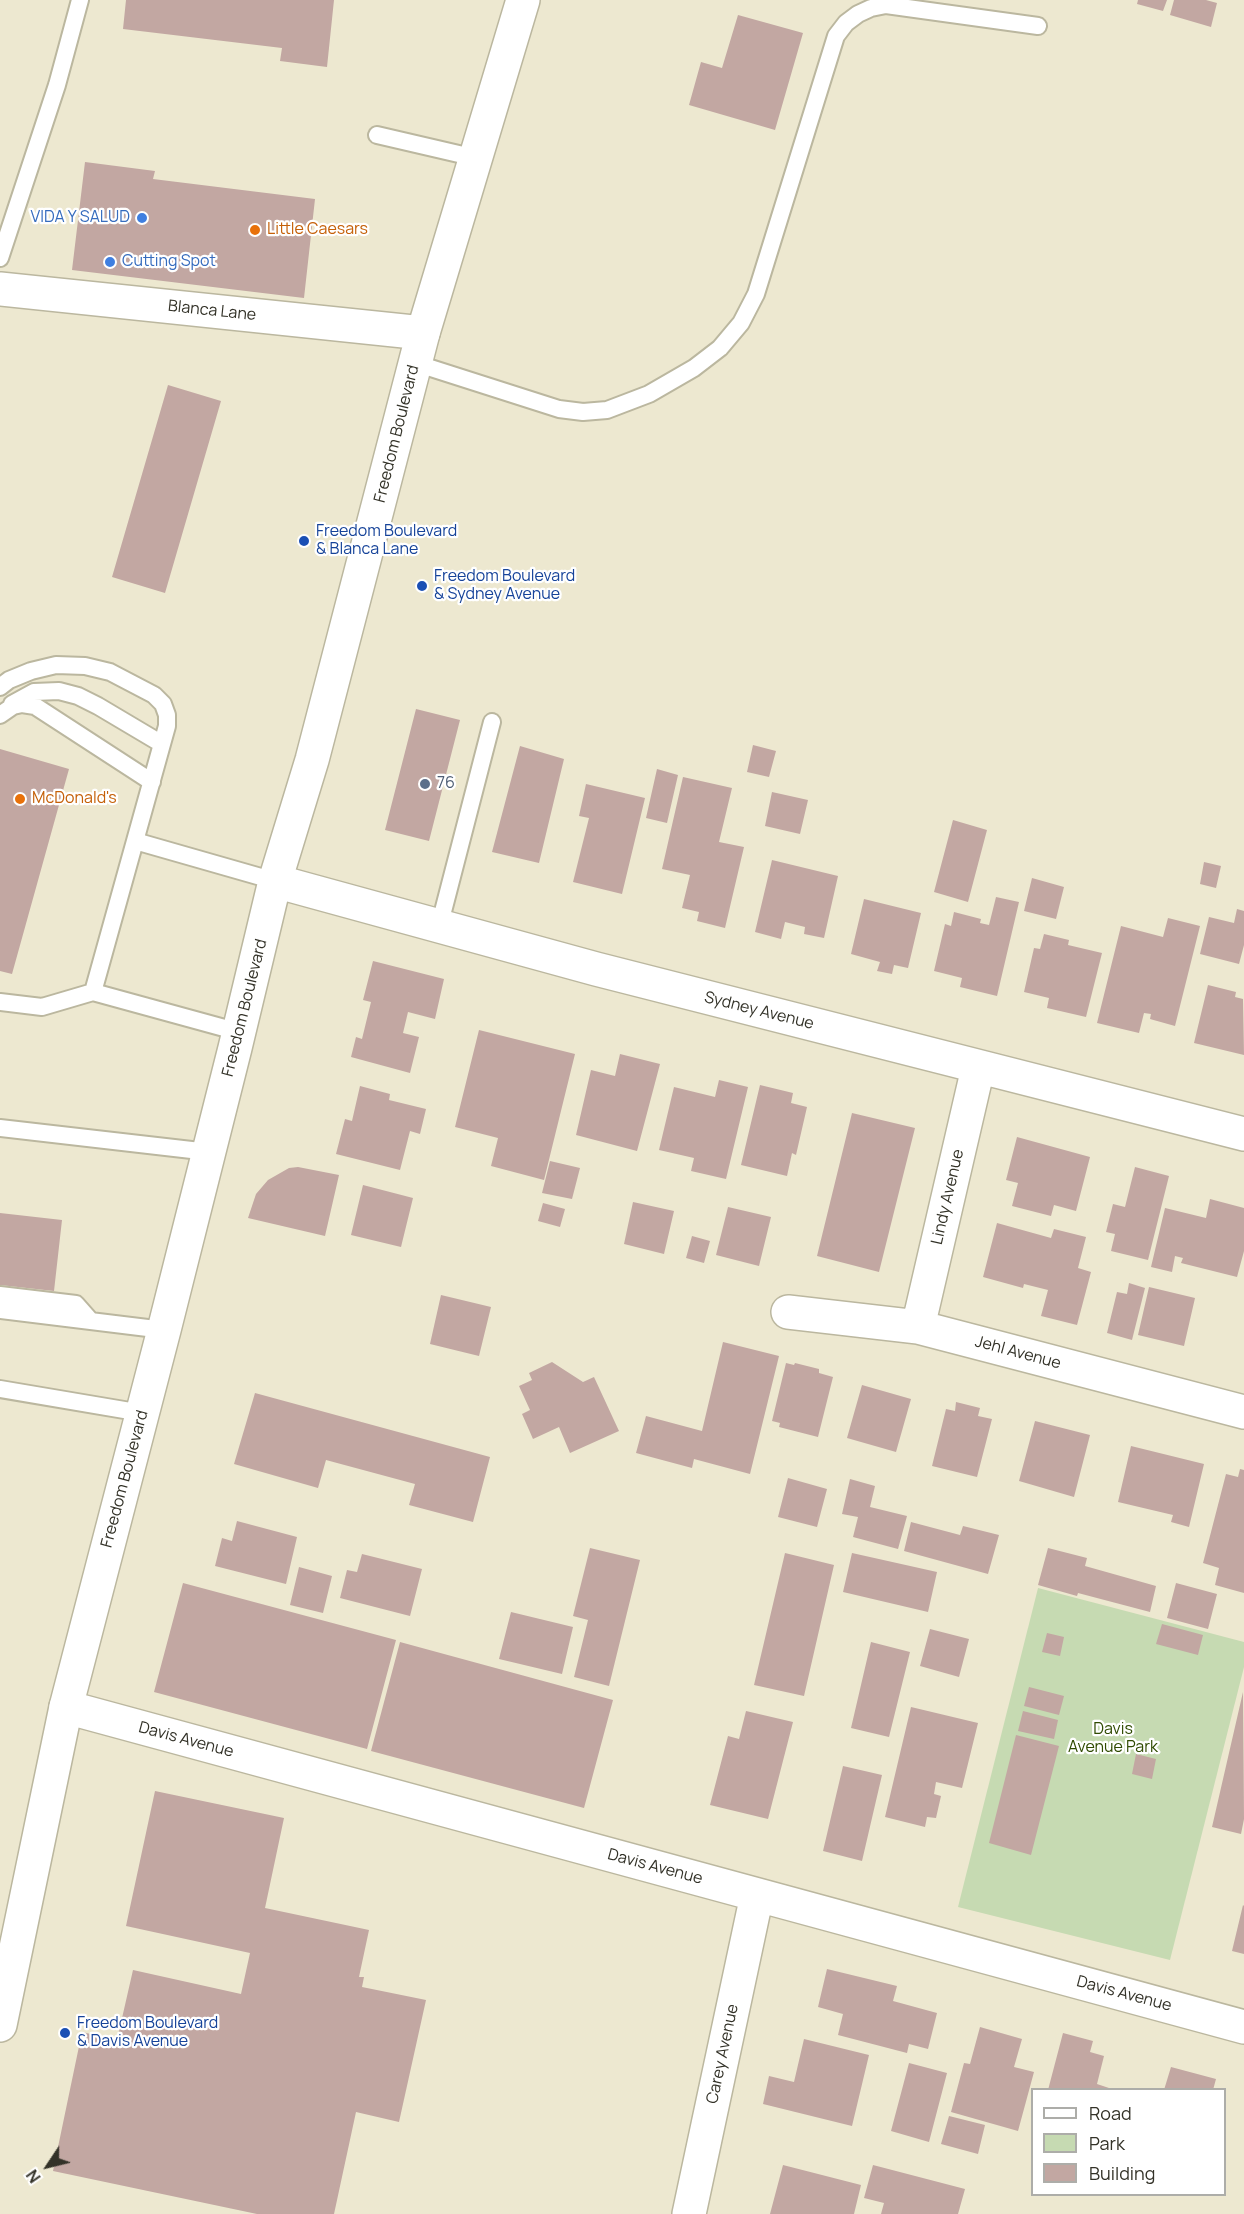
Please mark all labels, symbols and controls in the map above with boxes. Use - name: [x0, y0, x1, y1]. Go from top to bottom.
- place label: VIDA Y SALUD: [31, 208, 130, 228]
- marker: VIDA Y SALUD: [135, 211, 149, 225]
- place label: Little Caesars: [267, 220, 368, 240]
- marker: Little Caesars: [248, 223, 262, 237]
- place label: Cutting Spot: [122, 252, 216, 272]
- marker: Cutting Spot: [103, 255, 117, 269]
- street label: Blanca Lane: [167, 297, 257, 325]
- street label: Freedom Boulevard: [371, 363, 423, 505]
- place label: Freedom Boulevard & Blanca Lane: [316, 522, 457, 560]
- marker: Freedom Boulevard & Blanca Lane: [297, 534, 311, 548]
- place label: Freedom Boulevard & Sydney Avenue: [434, 567, 575, 605]
- marker: Freedom Boulevard & Sydney Avenue: [415, 579, 429, 593]
- place label: 76: [437, 774, 455, 794]
- marker: 76: [418, 777, 432, 791]
- place label: McDonald's: [32, 789, 117, 809]
- marker: McDonald's: [13, 792, 27, 806]
- street label: Freedom Boulevard: [219, 937, 271, 1079]
- street label: Sydney Avenue: [702, 988, 816, 1034]
- street label: Lindy Avenue: [928, 1147, 968, 1247]
- street label: Jehl Avenue: [973, 1332, 1063, 1374]
- street label: Freedom Boulevard: [97, 1408, 153, 1550]
- street label: Davis Avenue: [136, 1718, 236, 1762]
- park label: Davis Avenue Park: [1068, 1720, 1158, 1758]
- street label: Davis Avenue: [605, 1845, 705, 1889]
- street label: Davis Avenue: [1074, 1972, 1174, 2016]
- street label: Carey Avenue: [703, 2002, 743, 2106]
- place label: Freedom Boulevard & Davis Avenue: [77, 2014, 218, 2052]
- marker: Freedom Boulevard & Davis Avenue: [58, 2026, 72, 2040]
- legend: [1031, 2088, 1226, 2196]
- text: Road: [1089, 2101, 1132, 2125]
- text: Park: [1089, 2131, 1125, 2155]
- north arrow: [18, 2136, 78, 2196]
- text: Building: [1089, 2161, 1155, 2185]
- text: N: [21, 2165, 46, 2187]

